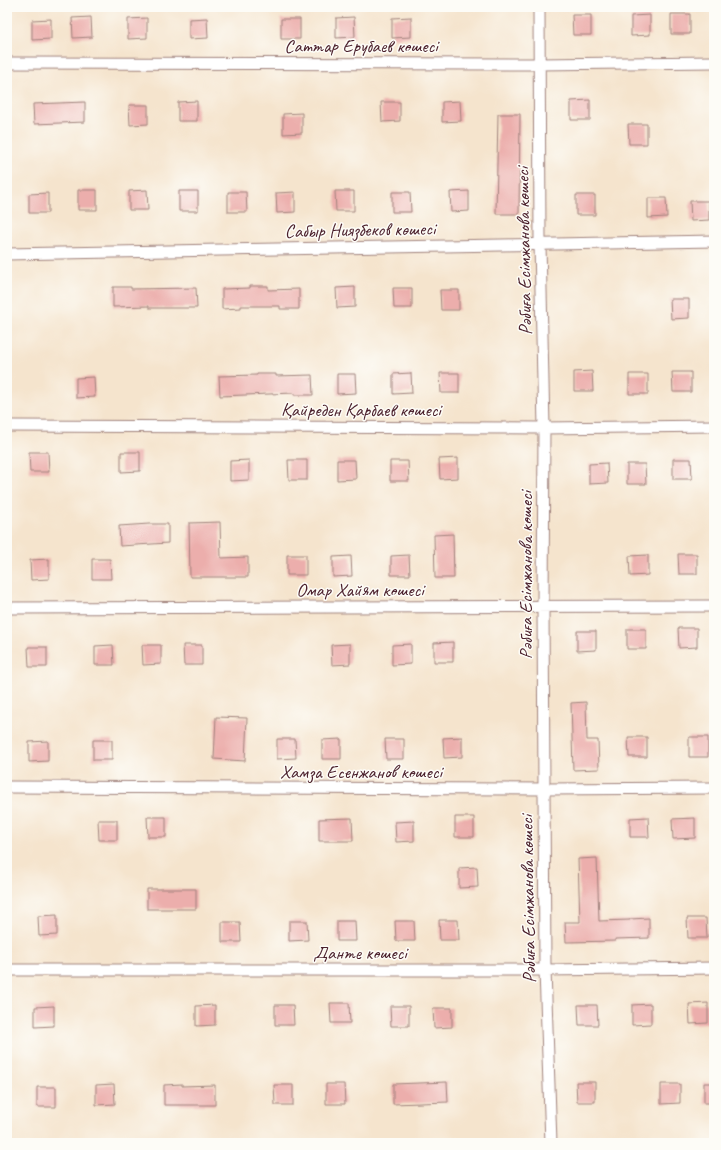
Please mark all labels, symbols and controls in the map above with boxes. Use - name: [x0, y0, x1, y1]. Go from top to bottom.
- street label: Саттар Ерубаев көшесі: [284, 34, 440, 58]
- street label: Рәбиға Есімжанова көшесі: [510, 164, 537, 335]
- street label: Сабыр Ниязбеков көшесі: [284, 217, 438, 243]
- street label: Қайреден Қарбаев көшесі: [281, 398, 443, 422]
- street label: Рәбиға Есімжанова көшесі: [514, 488, 538, 659]
- street label: Омар Хайям көшесі: [296, 578, 426, 602]
- street label: Хамза Есенжанов көшесі: [280, 760, 444, 784]
- street label: Рәбиға Есімжанова көшесі: [514, 812, 541, 983]
- street label: Данте көшесі: [313, 941, 409, 965]

